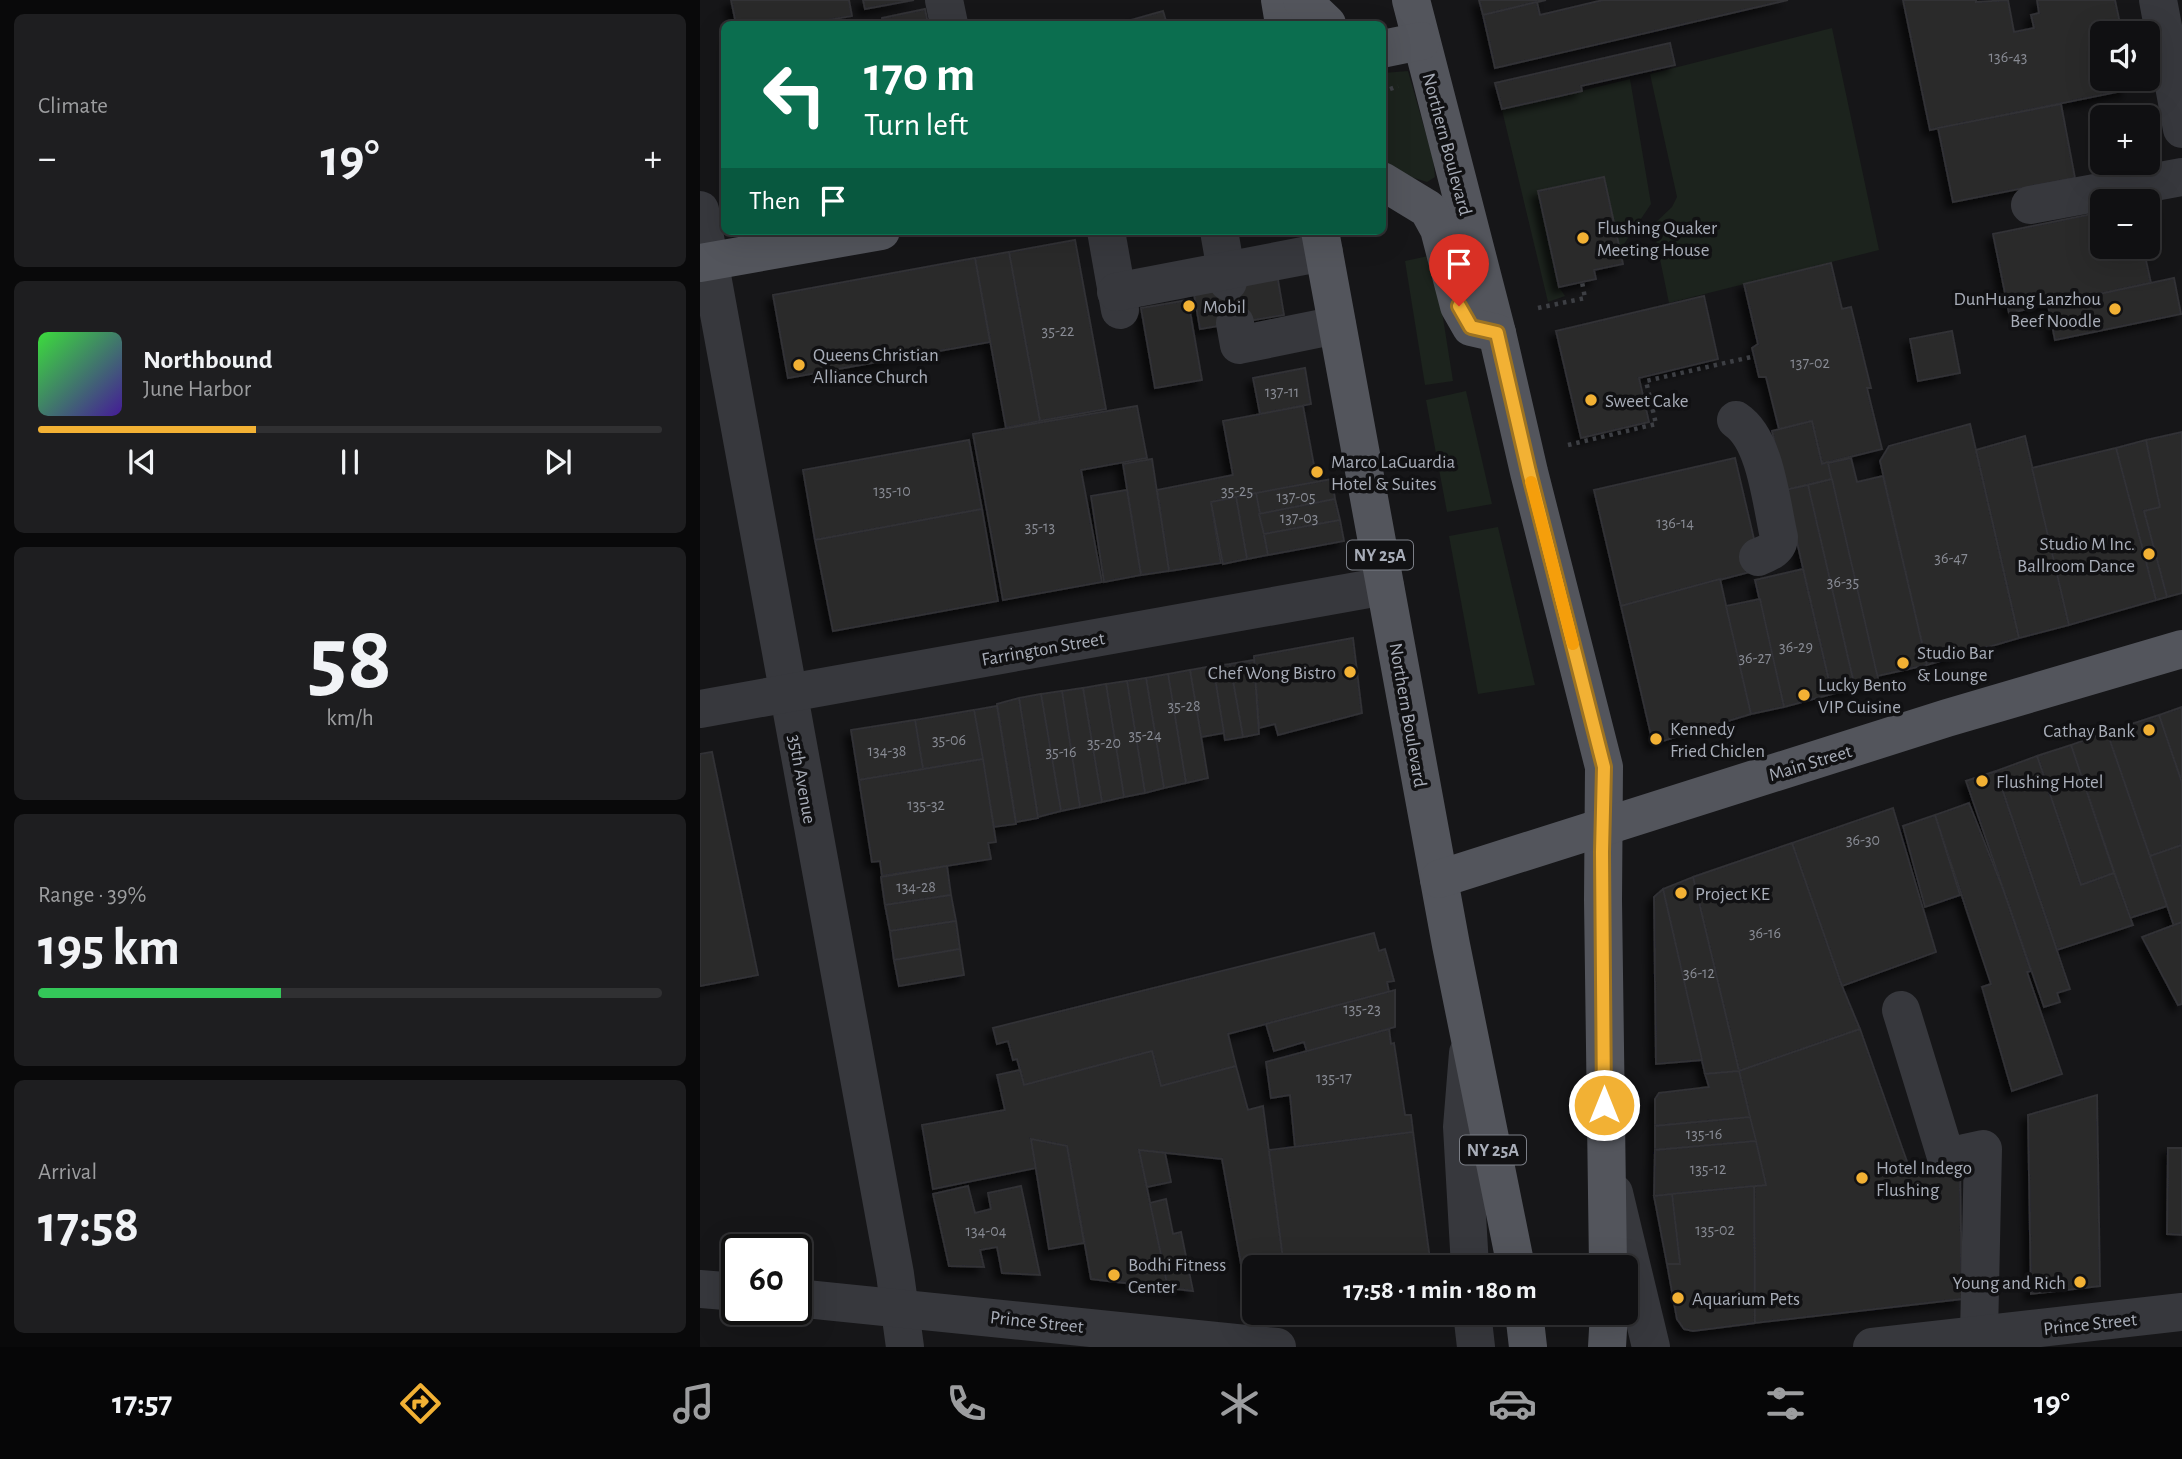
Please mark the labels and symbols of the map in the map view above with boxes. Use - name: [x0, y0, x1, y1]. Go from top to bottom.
- house number: 136-43: [1989, 49, 2027, 65]
- street label: Northern Boulevard: [1418, 71, 1475, 218]
- place label: Flushing Quaker Meeting House: [1597, 219, 1717, 260]
- marker: Flushing Quaker Meeting House: [1575, 230, 1591, 246]
- pin: [1429, 234, 1489, 306]
- place label: DunHuang Lanzhou Beef Noodle: [1954, 290, 2101, 331]
- marker: Mobil: [1181, 298, 1197, 314]
- place label: Mobil: [1203, 298, 1246, 317]
- marker: DunHuang Lanzhou Beef Noodle: [2107, 301, 2123, 317]
- house number: 35-22: [1042, 323, 1074, 339]
- place label: Queens Christian Alliance Church: [813, 346, 939, 387]
- house number: 137-02: [1790, 355, 1830, 371]
- marker: Queens Christian Alliance Church: [791, 357, 807, 373]
- house number: 137-11: [1265, 384, 1299, 400]
- marker: Sweet Cake: [1583, 392, 1599, 408]
- place label: Sweet Cake: [1605, 392, 1689, 411]
- place label: Marco LaGuardia Hotel & Suites: [1331, 453, 1456, 494]
- marker: Marco LaGuardia Hotel & Suites: [1309, 464, 1325, 480]
- house number: 135-10: [873, 483, 911, 499]
- house number: 35-25: [1221, 483, 1253, 499]
- house number: 137-05: [1277, 489, 1315, 505]
- house number: 137-03: [1280, 510, 1318, 526]
- house number: 136-14: [1656, 515, 1694, 531]
- house number: 35-13: [1025, 519, 1055, 535]
- place label: Studio M Inc. Ballroom Dance: [2017, 535, 2135, 576]
- road number: NY 25A: [1347, 540, 1413, 570]
- marker: Studio M Inc. Ballroom Dance: [2141, 546, 2157, 562]
- house number: 36-47: [1934, 550, 1968, 566]
- house number: 36-35: [1827, 574, 1859, 590]
- street label: Farrington Street: [980, 629, 1106, 670]
- house number: 36-29: [1779, 639, 1813, 655]
- street label: Northern Boulevard: [1385, 642, 1430, 789]
- place label: Studio Bar & Lounge: [1917, 644, 1994, 685]
- house number: 36-27: [1739, 650, 1772, 666]
- marker: Studio Bar & Lounge: [1895, 655, 1911, 671]
- place label: Chef Wong Bistro: [1208, 664, 1336, 683]
- marker: Chef Wong Bistro: [1342, 664, 1358, 680]
- place label: Lucky Bento VIP Cuisine: [1818, 676, 1906, 717]
- marker: Lucky Bento VIP Cuisine: [1796, 687, 1812, 703]
- house number: 35-28: [1167, 698, 1201, 714]
- place label: Kennedy Fried Chiclen: [1670, 720, 1765, 761]
- place label: Cathay Bank: [2043, 722, 2135, 741]
- marker: Cathay Bank: [2141, 722, 2157, 738]
- house number: 35-24: [1128, 727, 1162, 743]
- marker: Kennedy Fried Chiclen: [1648, 731, 1664, 747]
- house number: 35-06: [932, 732, 966, 748]
- street label: 35th Avenue: [784, 733, 819, 825]
- house number: 35-20: [1087, 735, 1121, 751]
- street label: Main Street: [1767, 742, 1854, 785]
- house number: 134-38: [868, 743, 906, 759]
- house number: 35-16: [1045, 744, 1077, 760]
- marker: Flushing Hotel: [1974, 773, 1990, 789]
- place label: Flushing Hotel: [1996, 773, 2104, 792]
- house number: 135-32: [907, 797, 945, 813]
- house number: 36-30: [1846, 832, 1880, 848]
- house number: 134-28: [896, 879, 936, 895]
- marker: Project KE: [1673, 885, 1689, 901]
- place label: Project KE: [1695, 885, 1770, 904]
- house number: 36-16: [1749, 925, 1781, 941]
- house number: 36-12: [1683, 965, 1715, 981]
- house number: 135-23: [1343, 1001, 1381, 1017]
- position arrow: [1567, 1068, 1641, 1142]
- house number: 135-17: [1316, 1070, 1352, 1086]
- house number: 135-16: [1686, 1126, 1722, 1142]
- road number: NY 25A: [1460, 1135, 1526, 1164]
- place label: Hotel Indego Flushing: [1876, 1159, 1972, 1200]
- house number: 135-12: [1690, 1161, 1726, 1177]
- marker: Hotel Indego Flushing: [1854, 1170, 1870, 1186]
- house number: 135-02: [1695, 1222, 1735, 1238]
- house number: 134-04: [966, 1223, 1007, 1239]
- speed limit sign: 60: [721, 1234, 812, 1325]
- place label: Bodhi Fitness Center: [1128, 1256, 1226, 1297]
- marker: Bodhi Fitness Center: [1106, 1267, 1122, 1283]
- place label: Young and Rich: [1952, 1274, 2066, 1293]
- marker: Young and Rich: [2072, 1274, 2088, 1290]
- marker: Aquarium Pets: [1670, 1290, 1686, 1306]
- place label: Aquarium Pets: [1692, 1290, 1800, 1309]
- street label: Prince Street: [989, 1308, 1085, 1337]
- street label: Prince Street: [2042, 1310, 2138, 1339]

